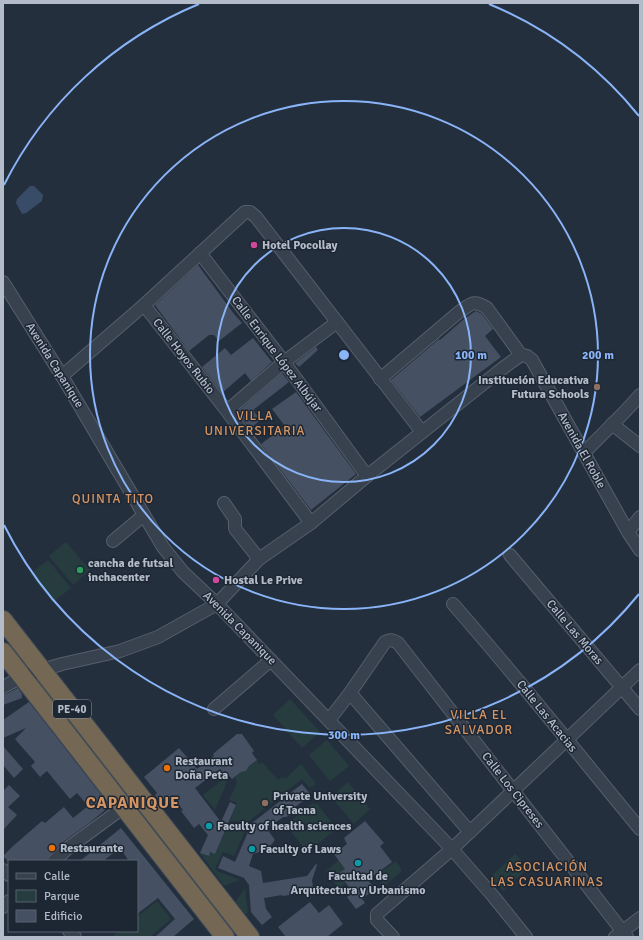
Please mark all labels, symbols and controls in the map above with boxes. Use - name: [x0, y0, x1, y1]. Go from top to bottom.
- place label: Hotel Pocollay: [262, 238, 338, 253]
- marker: Hotel Pocollay: [249, 240, 259, 250]
- street label: Calle Enrique López Albújar: [228, 293, 325, 416]
- street label: Calle Hoyos Rubio: [149, 316, 218, 397]
- street label: Avenida Capanique: [22, 320, 87, 411]
- centre of rings: [337, 348, 351, 362]
- text: 100 m: [455, 348, 487, 363]
- text: 200 m: [582, 348, 614, 363]
- place label: Institución Educativa Futura Schools: [478, 373, 590, 402]
- marker: Institución Educativa Futura Schools: [592, 382, 602, 392]
- district label: VILLA UNIVERSITARIA: [204, 408, 306, 439]
- street label: Avenida El Roble: [554, 409, 609, 491]
- district label: QUINTA TITO: [72, 491, 154, 507]
- place label: cancha de futsal inchacenter: [88, 556, 173, 585]
- marker: cancha de futsal inchacenter: [75, 565, 85, 575]
- place label: Hostal Le Prive: [224, 573, 303, 588]
- marker: Hostal Le Prive: [211, 575, 221, 585]
- street label: Avenida Capanique: [200, 589, 279, 668]
- street label: Calle Las Moras: [543, 597, 606, 668]
- street label: Calle Las Acacias: [513, 677, 580, 755]
- road number: PE-40: [53, 700, 91, 718]
- district label: VILLA EL SALVADOR: [445, 707, 513, 738]
- text: 300 m: [328, 728, 360, 743]
- street label: Calle Los Cipreses: [478, 749, 547, 831]
- place label: Restaurant Doña Peta: [175, 754, 233, 783]
- marker: Restaurant Doña Peta: [162, 763, 172, 773]
- place label: Private University of Tacna: [273, 789, 367, 818]
- district label: CAPANIQUE: [86, 793, 180, 813]
- marker: Private University of Tacna: [260, 798, 270, 808]
- place label: Faculty of health sciences: [217, 819, 352, 834]
- marker: Faculty of health sciences: [204, 821, 214, 831]
- place label: Restaurante: [60, 841, 123, 856]
- place label: Faculty of Laws: [260, 842, 342, 857]
- marker: Restaurante: [47, 843, 57, 853]
- marker: Faculty of Laws: [247, 844, 257, 854]
- marker: Facultad de Arquitectura y Urbanismo: [353, 858, 363, 868]
- district label: ASOCIACIÓN LAS CASUARINAS: [490, 859, 604, 890]
- legend: [8, 860, 138, 932]
- text: Calle: [44, 869, 70, 884]
- place label: Facultad de Arquitectura y Urbanismo: [291, 869, 425, 898]
- text: Parque: [44, 889, 80, 904]
- text: Edificio: [44, 909, 82, 924]

